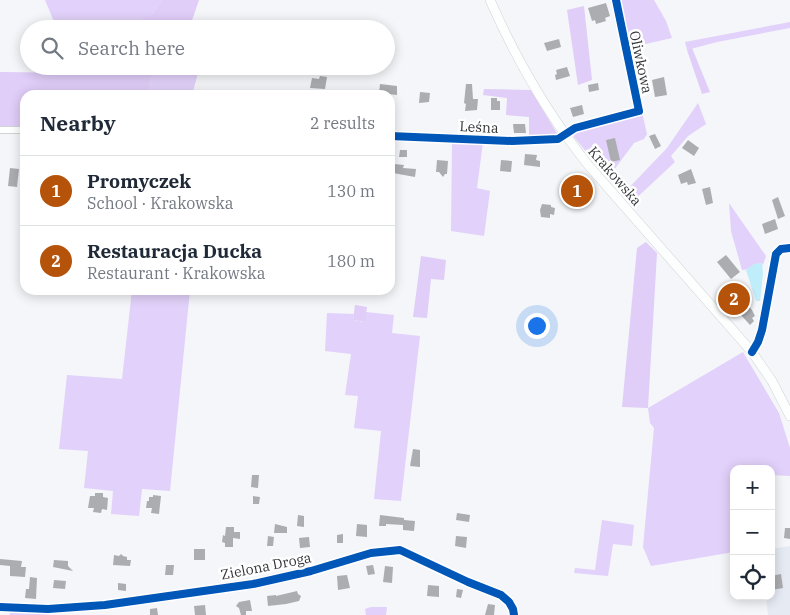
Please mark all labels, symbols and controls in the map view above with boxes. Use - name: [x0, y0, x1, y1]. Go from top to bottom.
- search box: [20, 20, 395, 75]
- street label: Oliwkowa: [626, 29, 656, 95]
- icon: search: [38, 34, 66, 62]
- text: Search here: [78, 36, 185, 60]
- text: Nearby: [40, 109, 116, 137]
- text: 2 results: [310, 113, 375, 133]
- street label: Leśna: [459, 117, 499, 137]
- street label: Krakowska: [584, 143, 646, 210]
- text: Promyczek: [87, 169, 191, 193]
- pin: 1: [561, 172, 593, 210]
- text: 1: [51, 181, 61, 201]
- text: 130 m: [327, 181, 375, 201]
- text: School · Krakowska: [87, 193, 234, 213]
- text: Restauracja Ducka: [87, 239, 262, 263]
- text: 2: [51, 251, 61, 271]
- text: 180 m: [327, 251, 375, 271]
- text: Restaurant · Krakowska: [87, 263, 266, 283]
- pin: 2: [718, 280, 750, 318]
- your location: [524, 313, 550, 339]
- map controls: [730, 465, 775, 600]
- button: +: [730, 465, 775, 510]
- button: −: [730, 510, 775, 555]
- street label: Zielona Droga: [219, 548, 313, 584]
- button: locate: [730, 555, 775, 600]

